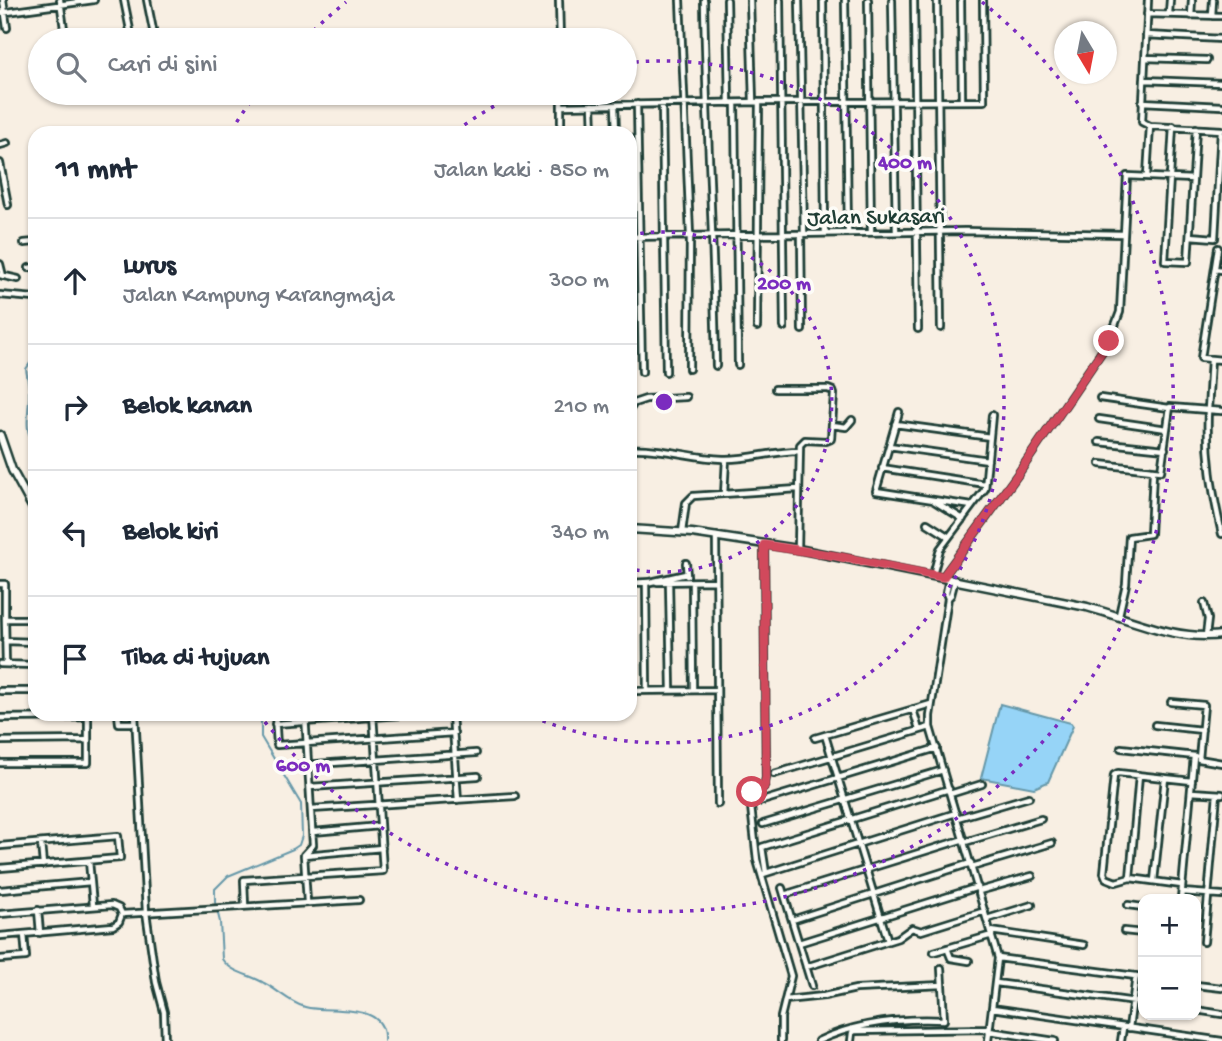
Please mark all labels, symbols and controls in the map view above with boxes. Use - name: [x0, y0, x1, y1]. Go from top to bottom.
- north arrow: [1054, 21, 1117, 84]
- search box: [28, 28, 637, 105]
- icon: search: [52, 48, 90, 86]
- text: Cari di sini: [108, 51, 218, 82]
- text: 400 m: [877, 152, 932, 177]
- text: 11 mnt: [56, 154, 135, 189]
- text: Jalan kaki · 850 m: [434, 158, 609, 185]
- street label: Jalan Sukasari: [807, 204, 945, 233]
- text: Lurus: [123, 252, 176, 283]
- icon: ahead: [56, 262, 94, 300]
- text: 300 m: [549, 268, 609, 295]
- text: 200 m: [757, 273, 811, 298]
- text: Jalan Kampung Karangmaja: [123, 283, 394, 310]
- route end: [1093, 325, 1124, 356]
- icon: right: [56, 388, 94, 426]
- centre of rings: [652, 390, 676, 414]
- text: Belok kanan: [123, 392, 252, 423]
- text: 210 m: [554, 394, 609, 421]
- icon: left: [56, 514, 94, 552]
- text: Belok kiri: [123, 518, 219, 549]
- text: 340 m: [551, 520, 609, 547]
- icon: arrive: [56, 640, 94, 678]
- text: Tiba di tujuan: [123, 644, 269, 675]
- text: 600 m: [276, 755, 330, 780]
- route start: [736, 776, 767, 807]
- map controls: [1138, 894, 1201, 1020]
- button: +: [1138, 894, 1201, 957]
- button: −: [1138, 957, 1201, 1020]

